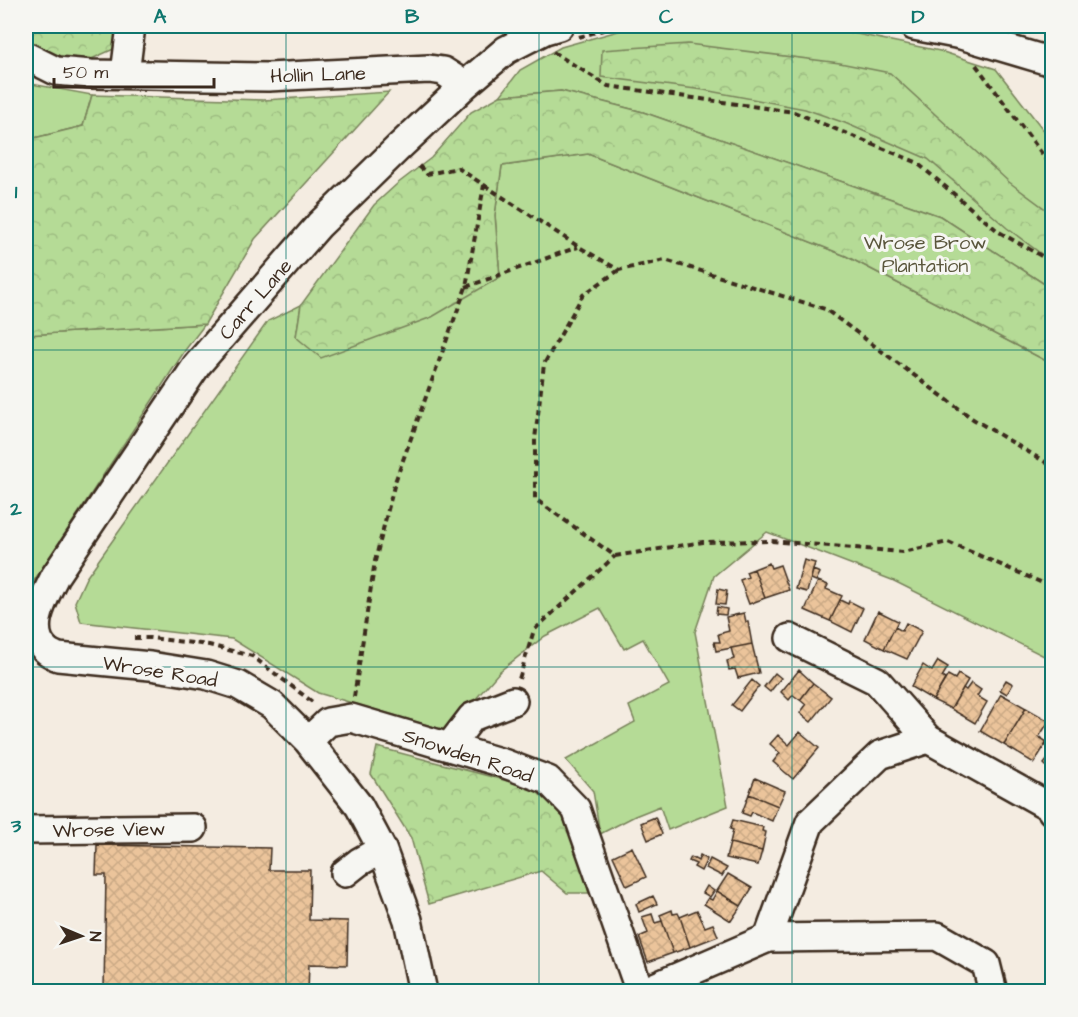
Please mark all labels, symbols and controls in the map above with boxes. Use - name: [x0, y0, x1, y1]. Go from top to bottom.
- text: A: [154, 3, 167, 31]
- text: B: [405, 3, 420, 31]
- text: C: [659, 3, 674, 31]
- text: D: [912, 3, 925, 31]
- scale bar: [54, 51, 214, 89]
- street label: Hollin Lane: [270, 59, 366, 91]
- text: 50 m: [63, 60, 108, 85]
- text: 1: [15, 178, 18, 206]
- park label: Wrose Brow Plantation: [864, 229, 986, 280]
- street label: Carr Lane: [213, 253, 299, 346]
- text: 2: [9, 495, 22, 523]
- street label: Wrose Road: [100, 649, 219, 695]
- street label: Snowden Road: [399, 722, 536, 790]
- text: 3: [10, 812, 22, 840]
- street label: Wrose View: [53, 815, 166, 845]
- north arrow: [51, 906, 111, 966]
- text: N: [84, 931, 106, 942]

